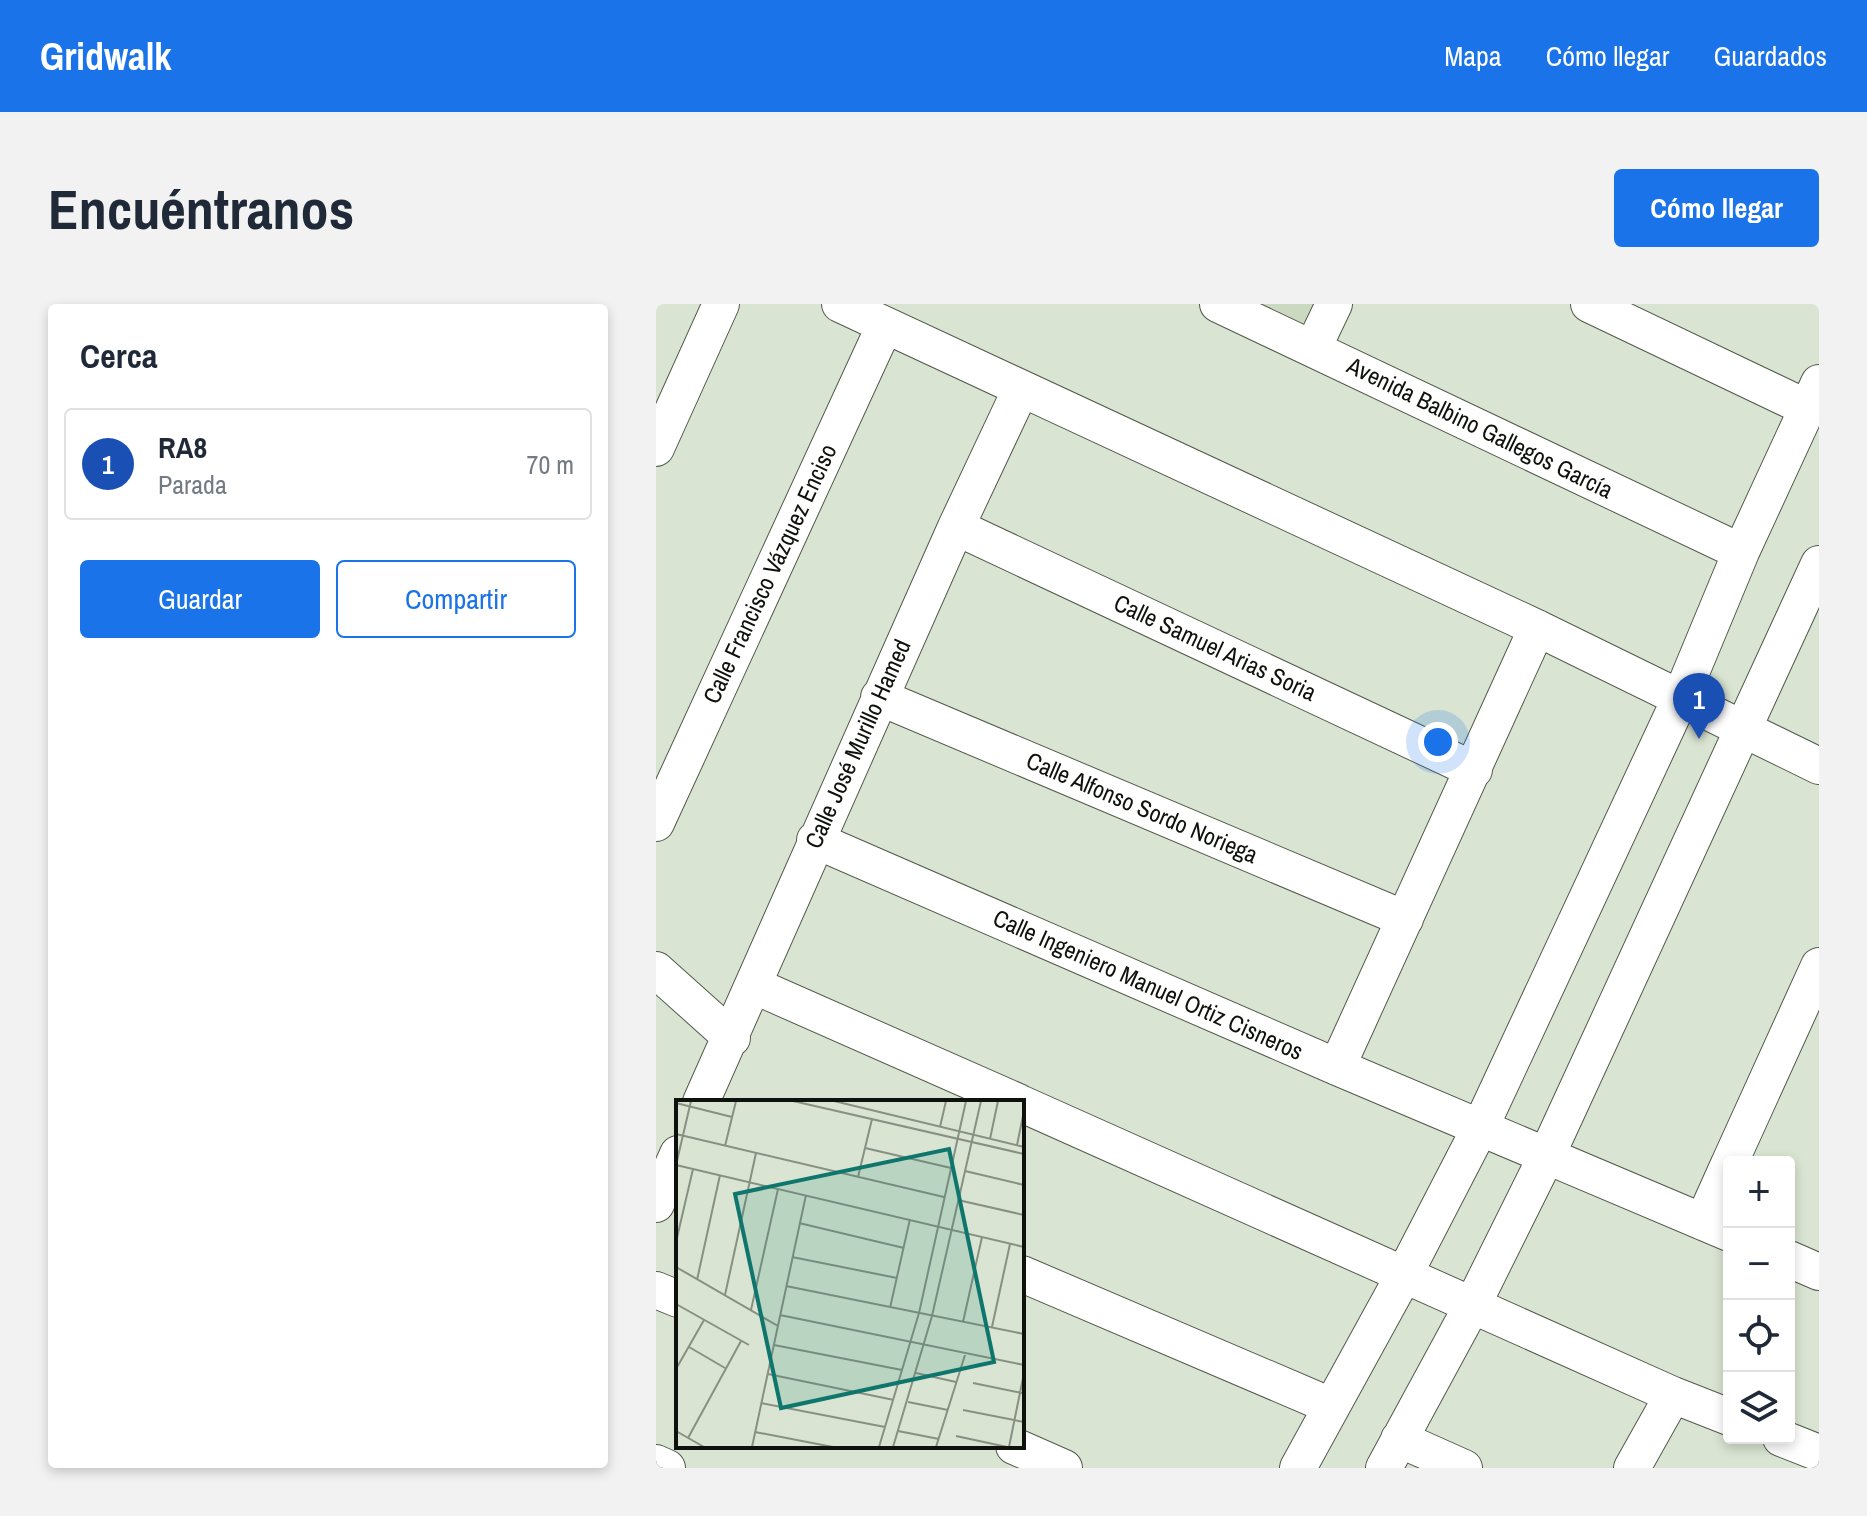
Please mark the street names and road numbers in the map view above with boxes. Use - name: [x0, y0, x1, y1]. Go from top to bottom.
- street label: Avenida Balbino Gallegos García: [1341, 348, 1619, 505]
- street label: Calle Francisco Vázquez Enciso: [695, 439, 843, 709]
- street label: Calle Samuel Arias Soria: [1109, 586, 1322, 708]
- street label: Calle José Murillo Hamed: [797, 634, 918, 853]
- street label: Calle Alfonso Sordo Noriega: [1022, 744, 1263, 870]
- street label: Calle Ingeniero Manuel Ortiz Cisneros: [989, 901, 1308, 1067]

